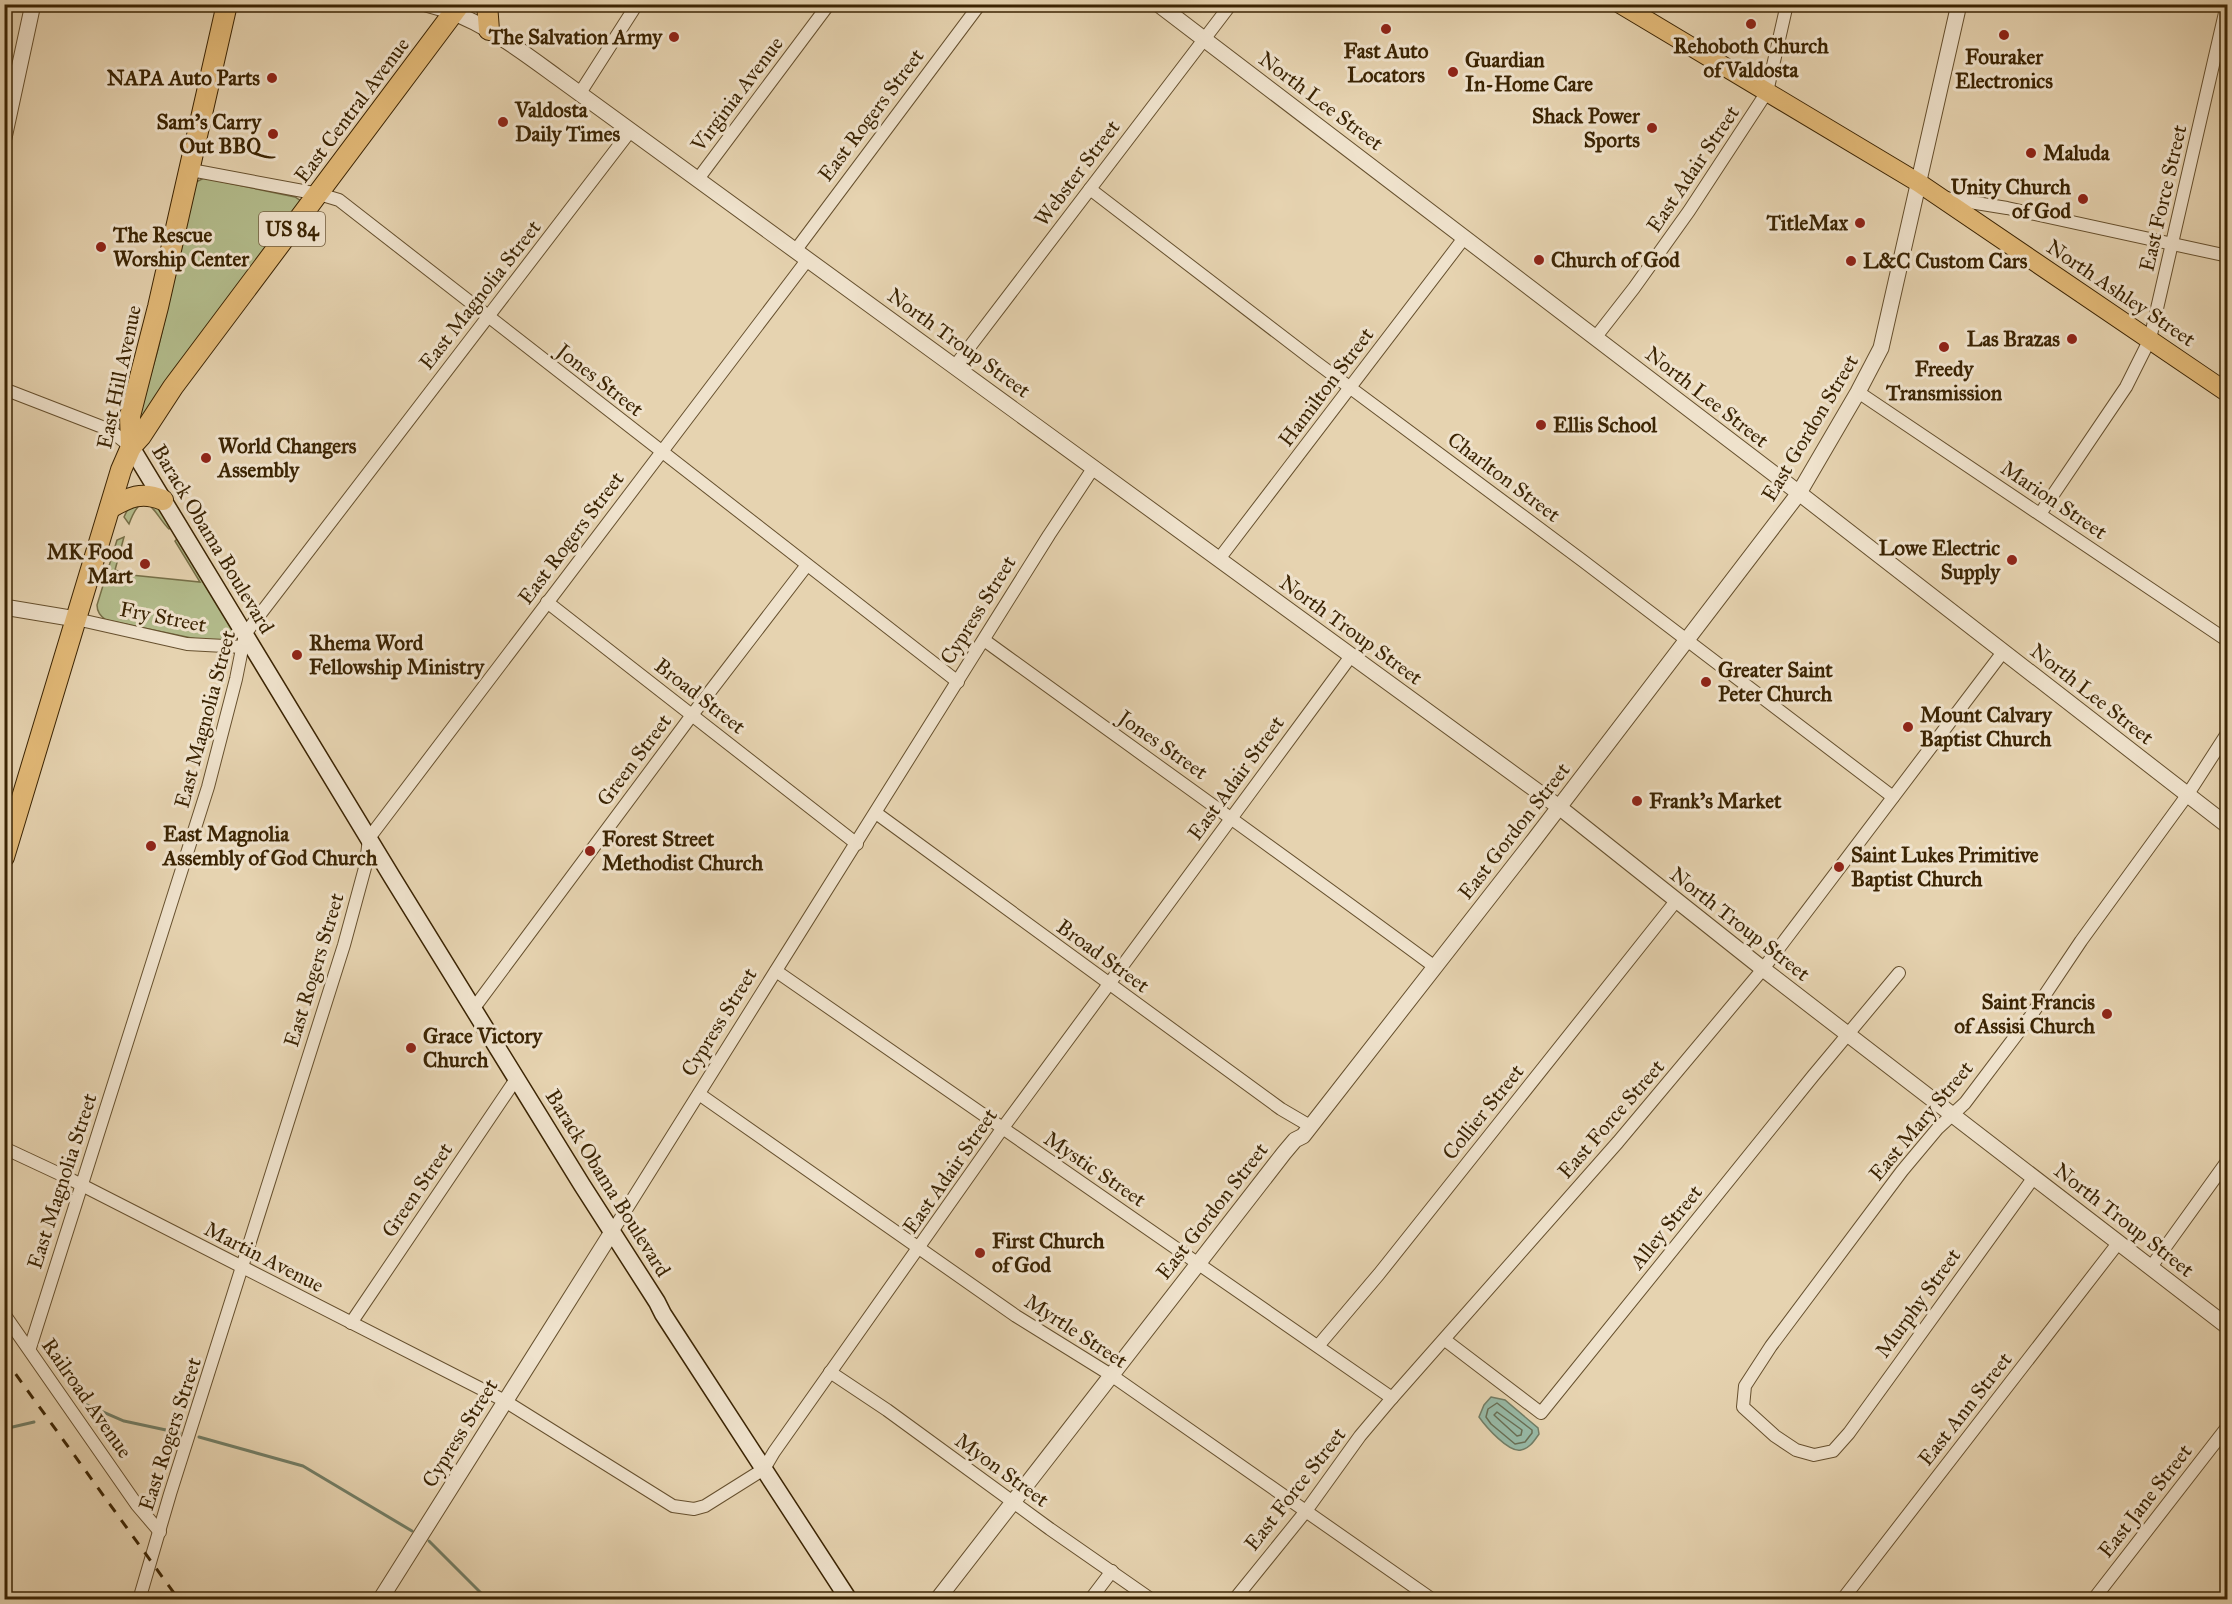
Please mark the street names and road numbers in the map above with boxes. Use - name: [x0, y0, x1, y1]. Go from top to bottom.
- street label: Virginia Avenue: [685, 31, 789, 157]
- street label: East Central Avenue: [289, 32, 415, 188]
- street label: East Rogers Street: [813, 43, 930, 187]
- street label: North Lee Street: [1254, 46, 1389, 157]
- street label: East Adair Street: [1641, 100, 1745, 237]
- street label: Webster Street: [1029, 114, 1126, 231]
- street label: East Force Street: [2134, 122, 2193, 274]
- road number: US 84: [259, 212, 325, 246]
- street label: East Magnolia Street: [413, 215, 547, 375]
- street label: North Ashley Street: [2042, 234, 2201, 353]
- street label: North Troup Street: [882, 282, 1036, 404]
- street label: East Hill Avenue: [91, 302, 147, 451]
- street label: Hamilton Street: [1273, 322, 1380, 452]
- street label: Jones Street: [550, 337, 649, 422]
- street label: North Lee Street: [1640, 341, 1774, 454]
- street label: East Gordon Street: [1756, 349, 1864, 506]
- street label: Charlton Street: [1442, 426, 1566, 528]
- street label: Barack Obama Boulevard: [146, 440, 280, 639]
- street label: Marion Street: [1996, 455, 2113, 545]
- street label: East Rogers Street: [513, 466, 630, 610]
- street label: Cypress Street: [934, 550, 1022, 669]
- street label: North Troup Street: [1274, 569, 1428, 691]
- street label: Fry Street: [118, 596, 209, 638]
- street label: East Magnolia Street: [169, 627, 241, 811]
- street label: North Lee Street: [2025, 638, 2159, 751]
- street label: Broad Street: [649, 652, 751, 740]
- street label: Jones Street: [1112, 704, 1213, 786]
- street label: Green Street: [591, 708, 677, 811]
- street label: East Adair Street: [1182, 710, 1290, 845]
- street label: East Gordon Street: [1452, 757, 1576, 905]
- street label: North Troup Street: [1665, 861, 1816, 987]
- street label: East Rogers Street: [278, 889, 350, 1050]
- street label: Broad Street: [1052, 914, 1155, 999]
- street label: Cypress Street: [675, 962, 763, 1081]
- street label: East Force Street: [1552, 1054, 1670, 1184]
- street label: East Mary Street: [1863, 1055, 1979, 1186]
- street label: Collier Street: [1437, 1059, 1530, 1165]
- street label: Barack Obama Boulevard: [540, 1085, 677, 1282]
- street label: East Magnolia Street: [21, 1089, 103, 1272]
- street label: East Adair Street: [897, 1103, 1003, 1239]
- street label: Mystic Street: [1039, 1125, 1151, 1213]
- street label: Green Street: [376, 1137, 458, 1242]
- street label: East Gordon Street: [1150, 1137, 1274, 1285]
- street label: North Troup Street: [2049, 1157, 2200, 1283]
- street label: Alley Street: [1624, 1179, 1708, 1275]
- street label: Martin Avenue: [200, 1216, 328, 1298]
- street label: Murphy Street: [1870, 1243, 1967, 1363]
- street label: Myrtle Street: [1020, 1288, 1133, 1374]
- street label: Railroad Avenue: [36, 1333, 138, 1463]
- street label: East Ann Street: [1913, 1347, 2018, 1471]
- street label: East Rogers Street: [133, 1354, 207, 1514]
- street label: Cypress Street: [416, 1373, 504, 1492]
- street label: East Force Street: [1239, 1422, 1352, 1556]
- street label: Myon Street: [950, 1427, 1054, 1513]
- street label: East Jane Street: [2093, 1438, 2198, 1563]

